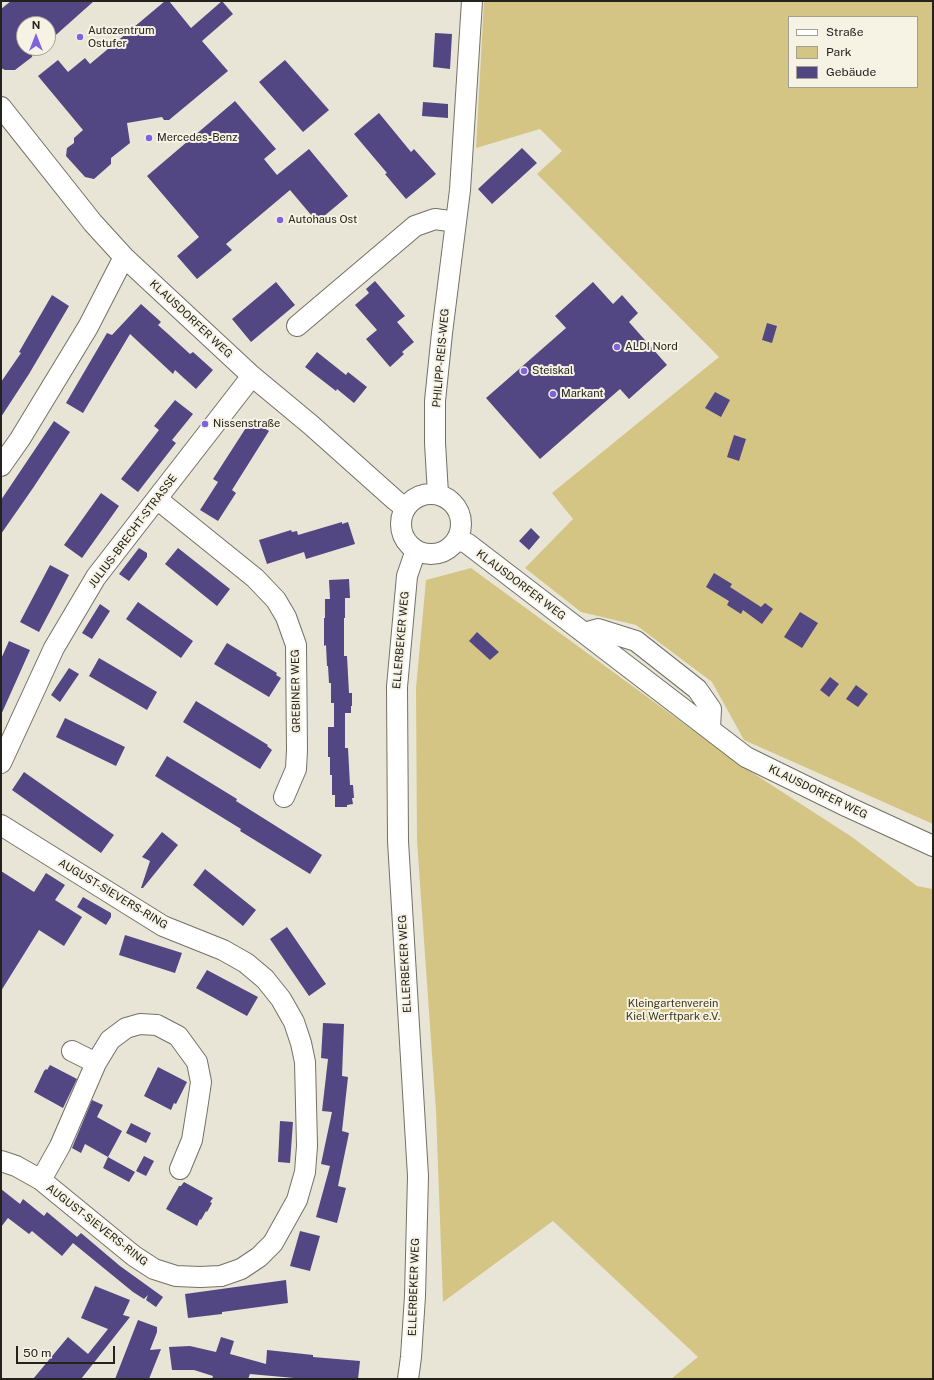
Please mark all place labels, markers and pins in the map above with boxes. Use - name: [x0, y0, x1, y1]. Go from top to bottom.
- place label: Autozentrum Ostufer: [88, 24, 154, 50]
- marker: Autozentrum Ostufer: [75, 32, 85, 42]
- place label: Mercedes-Benz: [157, 131, 237, 145]
- marker: Mercedes-Benz: [144, 133, 154, 143]
- place label: Autohaus Ost: [288, 213, 357, 227]
- marker: Autohaus Ost: [275, 215, 285, 225]
- place label: ALDI Nord: [625, 340, 678, 354]
- marker: ALDI Nord: [612, 342, 622, 352]
- place label: Steiskal: [532, 364, 573, 378]
- marker: Steiskal: [519, 366, 529, 376]
- place label: Markant: [561, 387, 604, 401]
- marker: Markant: [548, 389, 558, 399]
- place label: Nissenstraße: [213, 417, 280, 431]
- marker: Nissenstraße: [200, 419, 210, 429]

